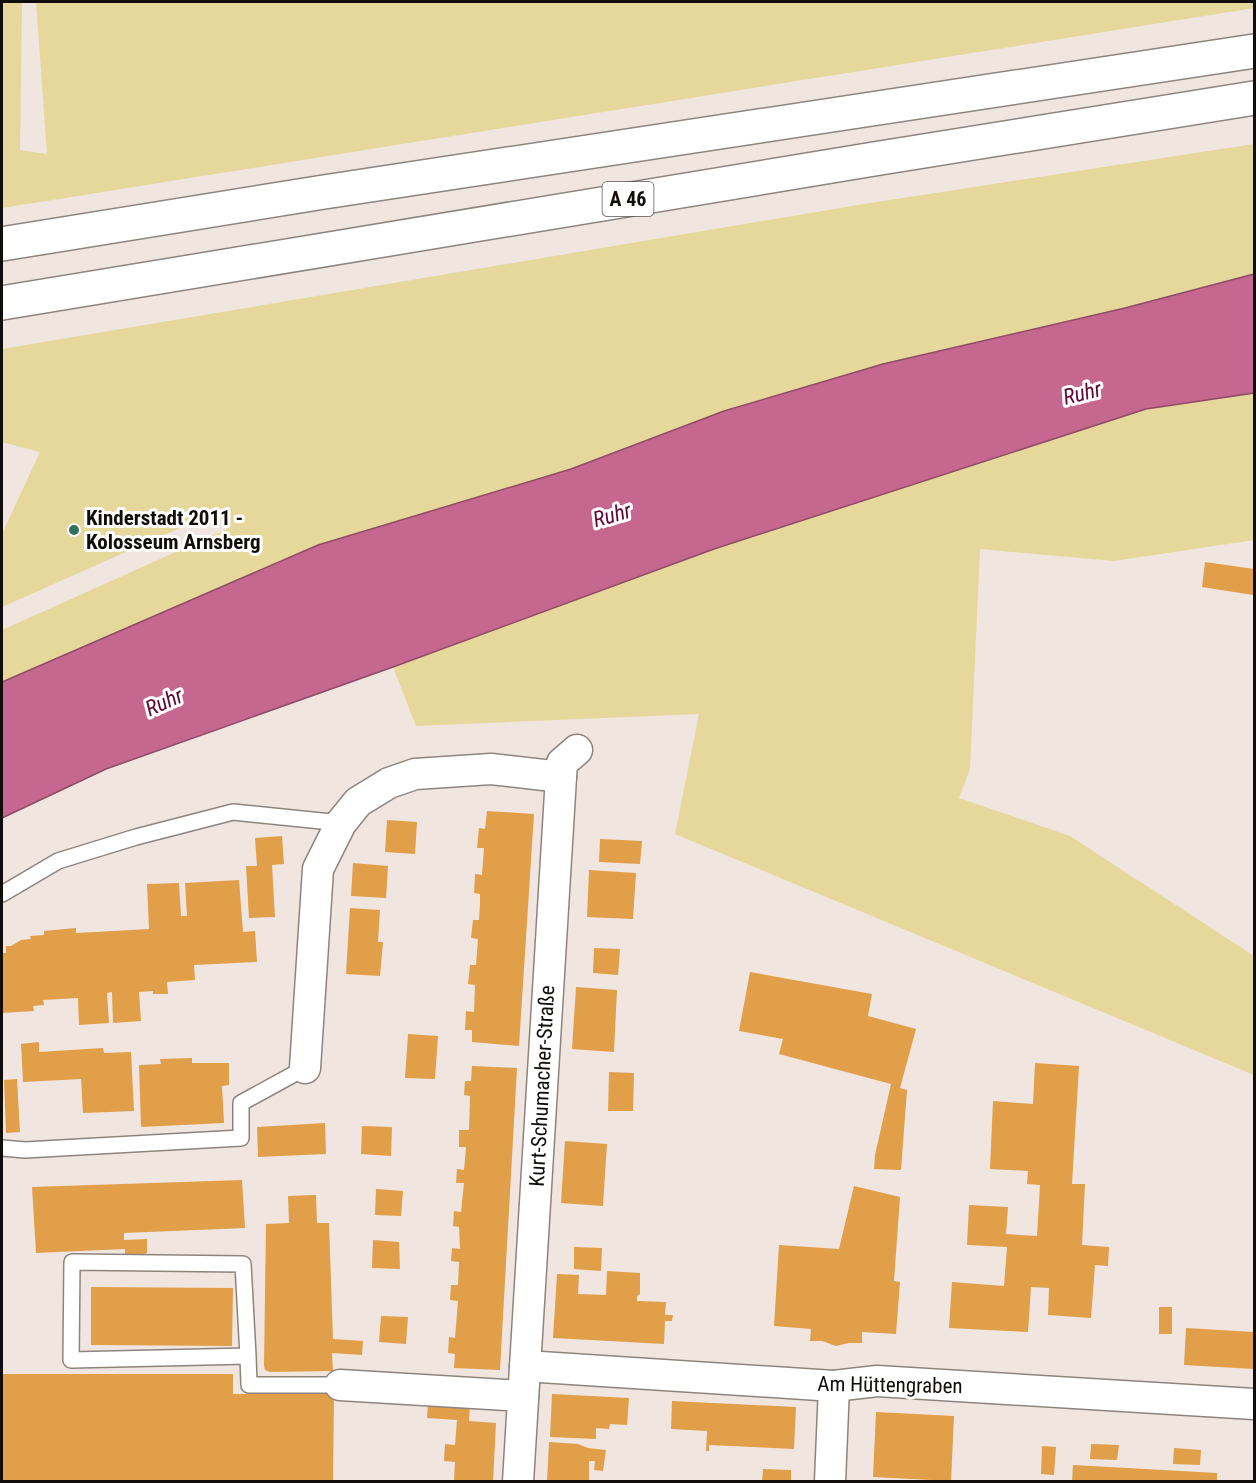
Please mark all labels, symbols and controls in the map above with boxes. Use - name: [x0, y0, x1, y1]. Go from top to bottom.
- road number: A 46: [602, 182, 654, 216]
- water label: Ruhr: [1060, 376, 1104, 410]
- water label: Ruhr: [590, 498, 634, 532]
- place label: Kinderstadt 2011 - Kolosseum Arnsberg: [86, 506, 261, 554]
- marker: Kinderstadt 2011 - Kolosseum Arnsberg: [67, 523, 81, 537]
- water label: Ruhr: [141, 683, 187, 721]
- street label: Kurt-Schumacher-Straße: [525, 985, 559, 1187]
- street label: Am Hüttengraben: [817, 1372, 963, 1398]

